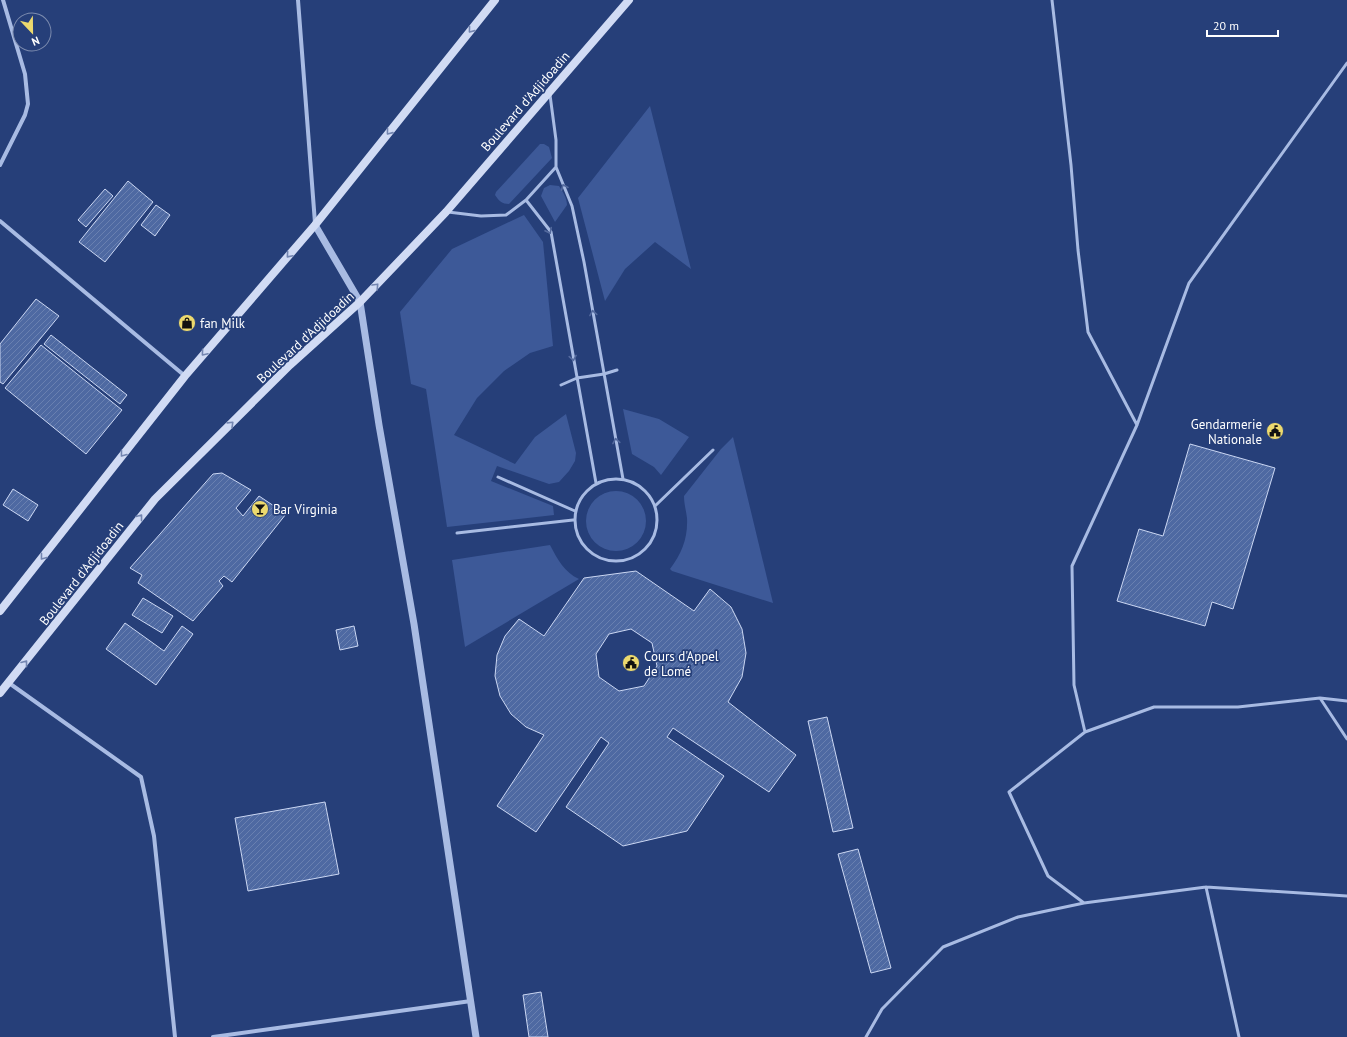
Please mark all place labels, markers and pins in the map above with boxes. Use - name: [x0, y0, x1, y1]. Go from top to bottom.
- shop icon: fan Milk: [177, 313, 197, 333]
- place label: fan Milk: [200, 315, 246, 332]
- place label: Gendarmerie Nationale: [1191, 416, 1262, 448]
- public building icon: Gendarmerie Nationale: [1265, 421, 1285, 441]
- bar icon: Bar Virginia: [250, 499, 270, 519]
- place label: Bar Virginia: [273, 501, 337, 518]
- place label: Cours d'Appel de Lomé: [644, 648, 719, 680]
- public building icon: Cours d'Appel de Lomé: [621, 653, 641, 673]

